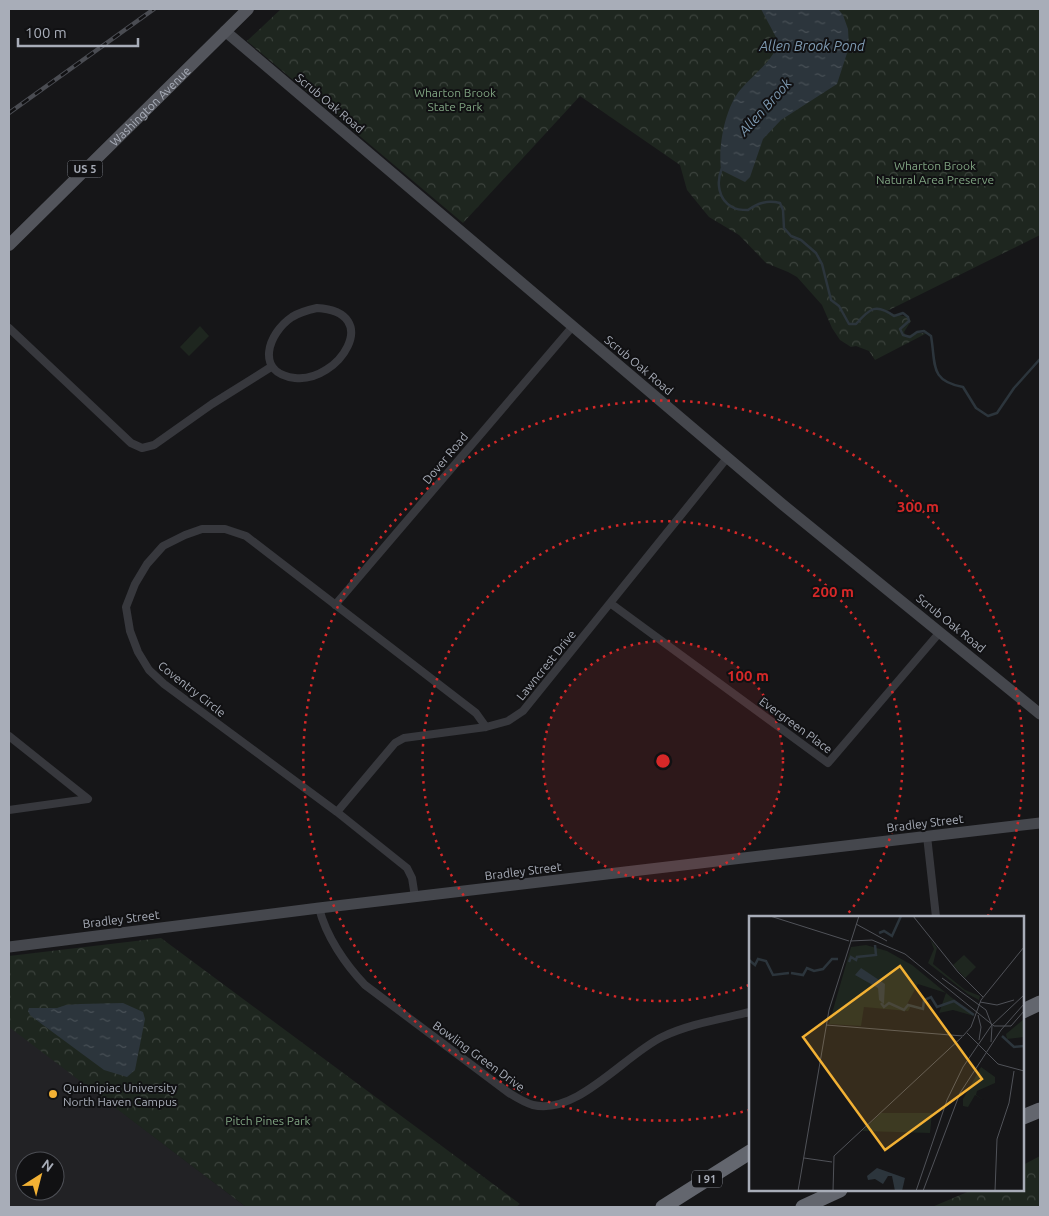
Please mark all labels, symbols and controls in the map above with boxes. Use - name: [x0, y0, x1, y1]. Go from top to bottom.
- scale bar: [18, 15, 138, 47]
- text: 100 m: [25, 24, 67, 41]
- water label: Allen Brook Pond: [758, 38, 866, 54]
- street label: Washington Avenue: [107, 63, 193, 148]
- street label: Scrub Oak Road: [293, 71, 367, 135]
- water label: Allen Brook: [735, 75, 795, 140]
- park label: Wharton Brook State Park: [414, 86, 496, 113]
- park label: Wharton Brook Natural Area Preserve: [876, 159, 994, 186]
- road number: US 5: [68, 160, 102, 178]
- street label: Scrub Oak Road: [602, 333, 676, 397]
- street label: Dover Road: [420, 430, 470, 486]
- text: 300 m: [897, 498, 939, 515]
- text: 200 m: [812, 583, 854, 600]
- street label: Scrub Oak Road: [914, 591, 988, 655]
- street label: Lawncrest Drive: [514, 627, 578, 703]
- street label: Coventry Circle: [156, 659, 228, 719]
- text: 100 m: [727, 667, 769, 684]
- street label: Evergreen Place: [757, 694, 835, 756]
- centre of rings: [654, 752, 672, 770]
- street label: Bradley Street: [886, 812, 964, 834]
- street label: Bradley Street: [484, 860, 562, 882]
- street label: Bradley Street: [82, 908, 160, 930]
- inset map: [749, 916, 1024, 1191]
- street label: Bowling Green Drive: [431, 1018, 527, 1094]
- place label: Quinnipiac University North Haven Campus: [63, 1081, 177, 1108]
- marker: Quinnipiac University North Haven Campus: [47, 1088, 59, 1100]
- park label: Pitch Pines Park: [225, 1114, 311, 1127]
- north arrow: [15, 1151, 65, 1201]
- text: N: [39, 1156, 57, 1175]
- road number: I 91: [692, 1170, 722, 1188]

